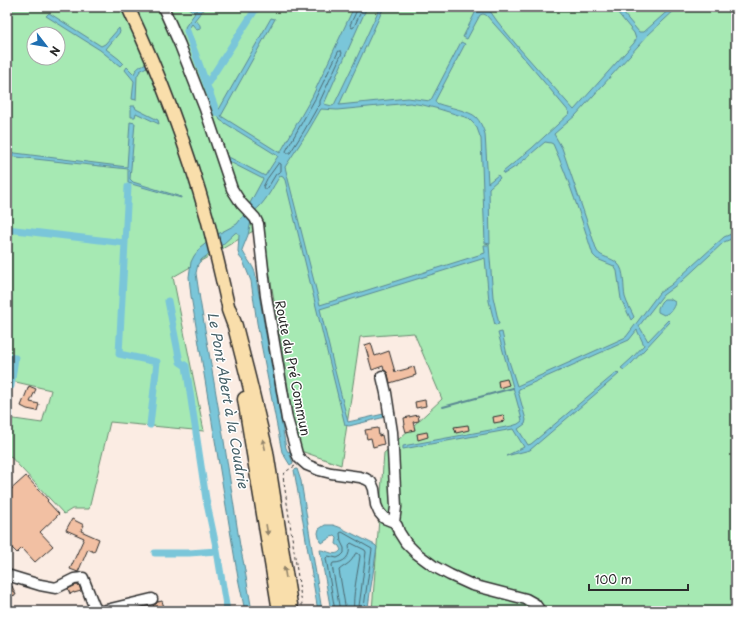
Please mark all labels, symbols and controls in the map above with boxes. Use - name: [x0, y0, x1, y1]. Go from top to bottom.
- north arrow: [26, 26, 66, 66]
- text: N: [45, 43, 65, 60]
- street label: Route du Pré Commun: [271, 298, 316, 437]
- water label: Le Pont Abert à la Coudrie: [203, 310, 255, 491]
- one-way arrow: [261, 438, 267, 450]
- one-way arrow: [264, 524, 270, 536]
- one-way arrow: [282, 566, 288, 579]
- scale bar: [589, 566, 688, 592]
- text: 100 m: [595, 570, 632, 588]

